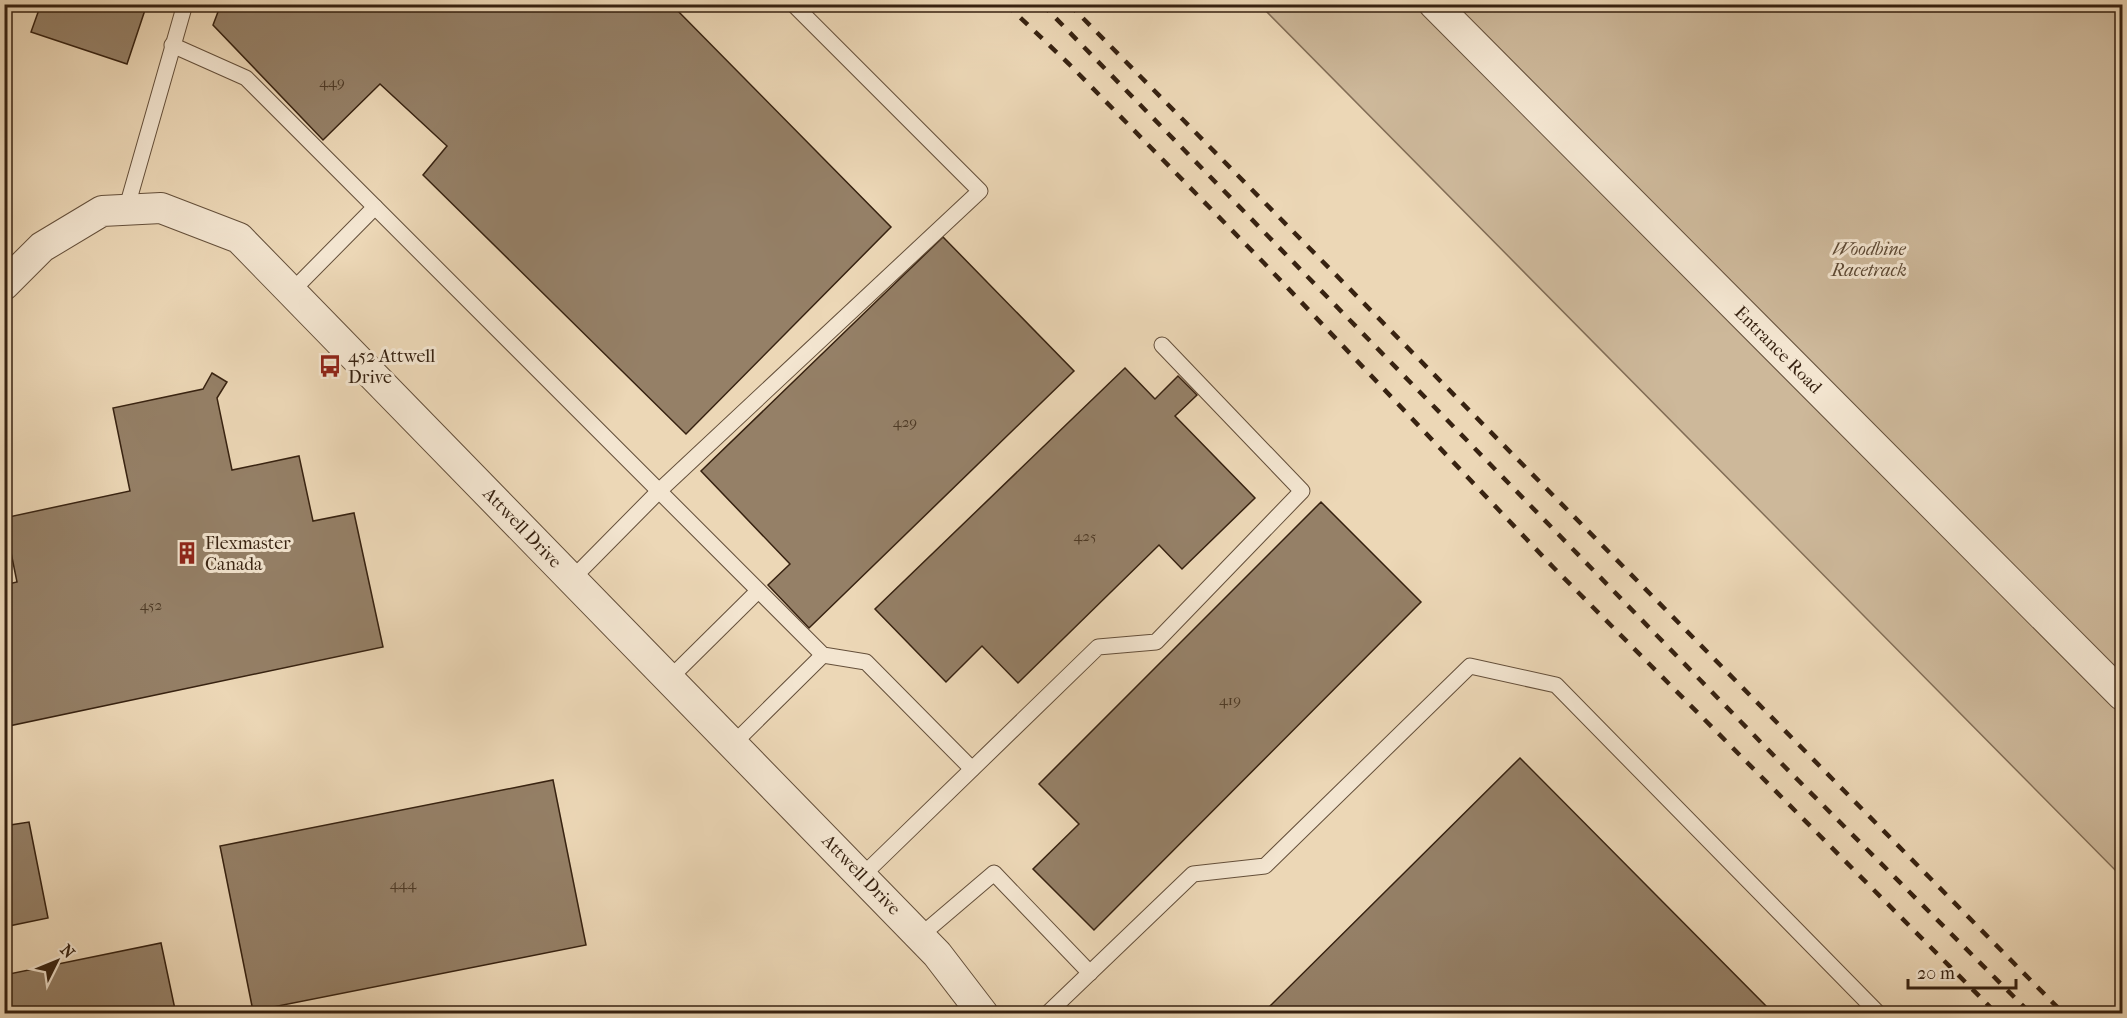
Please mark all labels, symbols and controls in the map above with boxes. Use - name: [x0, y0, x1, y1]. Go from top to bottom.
- house number: 449: [319, 73, 345, 91]
- park label: Woodbine Racetrack: [1830, 239, 1907, 281]
- street label: Entrance Road: [1730, 302, 1826, 398]
- place label: 452 Attwell Drive: [348, 346, 435, 388]
- bus stop icon: 452 Attwell Drive: [317, 353, 343, 379]
- house number: 429: [893, 413, 917, 431]
- street label: Attwell Drive: [478, 483, 566, 573]
- house number: 425: [1073, 527, 1097, 545]
- place label: Flexmaster Canada: [205, 533, 291, 575]
- building icon: Flexmaster Canada: [174, 540, 200, 566]
- house number: 452: [140, 596, 163, 614]
- house number: 419: [1219, 691, 1241, 709]
- street label: Attwell Drive: [817, 830, 905, 920]
- house number: 444: [390, 875, 418, 893]
- north arrow: [27, 931, 87, 991]
- text: N: [57, 940, 79, 963]
- scale bar: [1908, 952, 2016, 990]
- text: 20 m: [1917, 963, 1955, 984]

